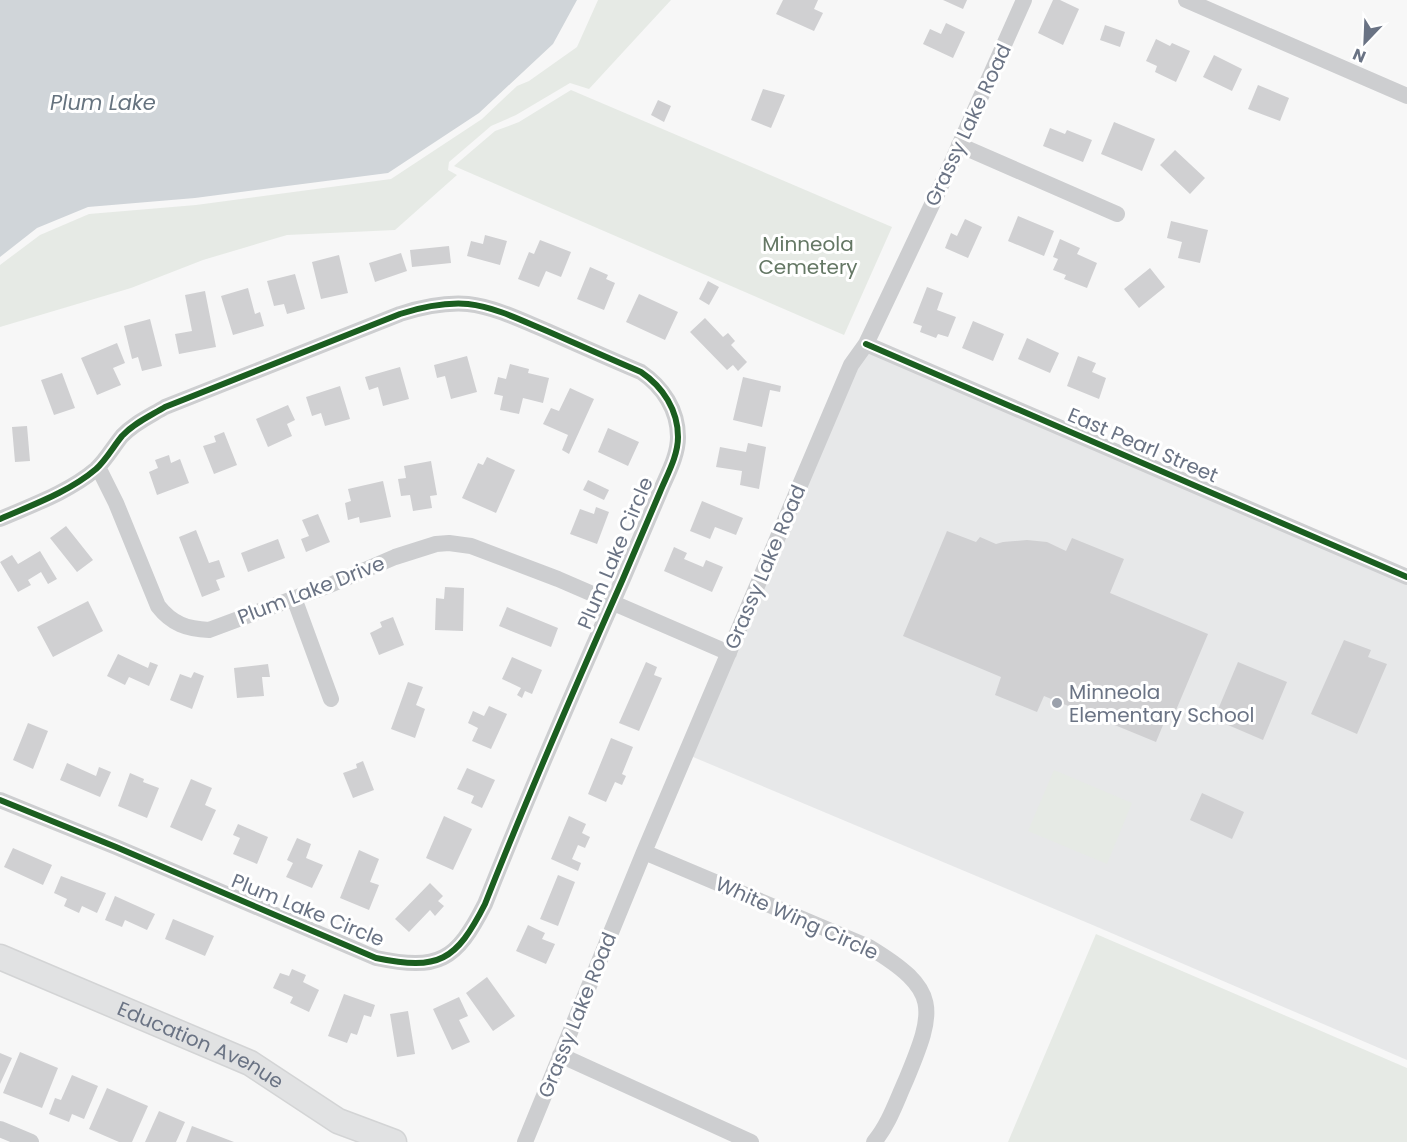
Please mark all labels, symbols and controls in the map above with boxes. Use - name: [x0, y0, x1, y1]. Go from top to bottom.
- north arrow: [1335, 12, 1395, 72]
- street label: Grassy Lake Road: [918, 39, 1018, 211]
- text: N: [1349, 42, 1369, 68]
- water label: Plum Lake: [50, 88, 156, 117]
- park label: Minneola Cemetery: [758, 230, 858, 281]
- street label: East Pearl Street: [1064, 401, 1222, 489]
- street label: Plum Lake Circle: [570, 473, 660, 633]
- street label: Grassy Lake Road: [718, 480, 812, 654]
- street label: Plum Lake Drive: [233, 549, 389, 631]
- place label: Minneola Elementary School: [1069, 678, 1254, 729]
- marker: Minneola Elementary School: [1050, 696, 1064, 710]
- street label: Plum Lake Circle: [227, 867, 389, 953]
- street label: White Wing Circle: [711, 869, 883, 967]
- street label: Grassy Lake Road: [531, 928, 623, 1102]
- street label: Education Avenue: [113, 994, 289, 1095]

